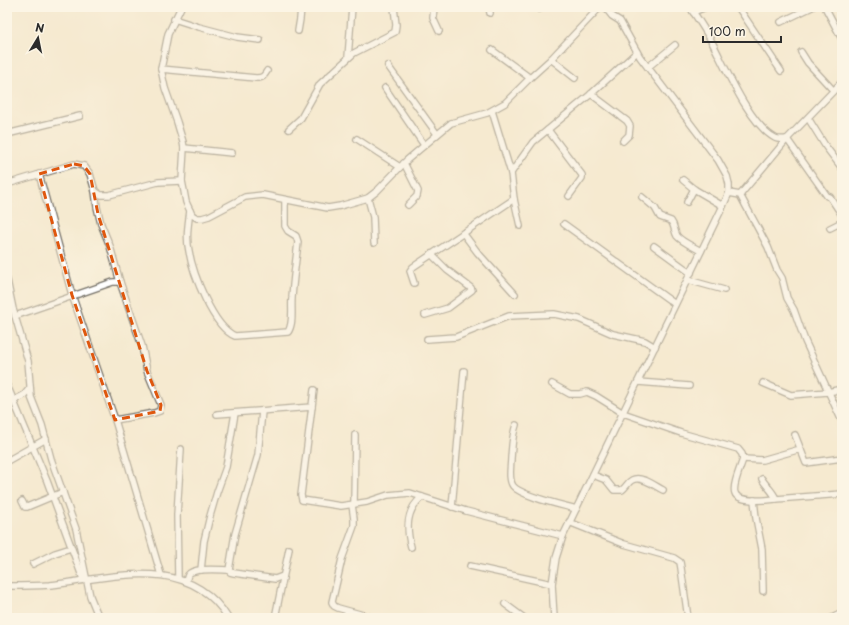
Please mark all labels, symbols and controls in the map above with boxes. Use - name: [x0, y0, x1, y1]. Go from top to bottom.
- north arrow: [18, 18, 58, 58]
- scale bar: [703, 18, 781, 44]
- text: N: [34, 19, 46, 37]
- text: 100 m: [709, 22, 746, 40]

